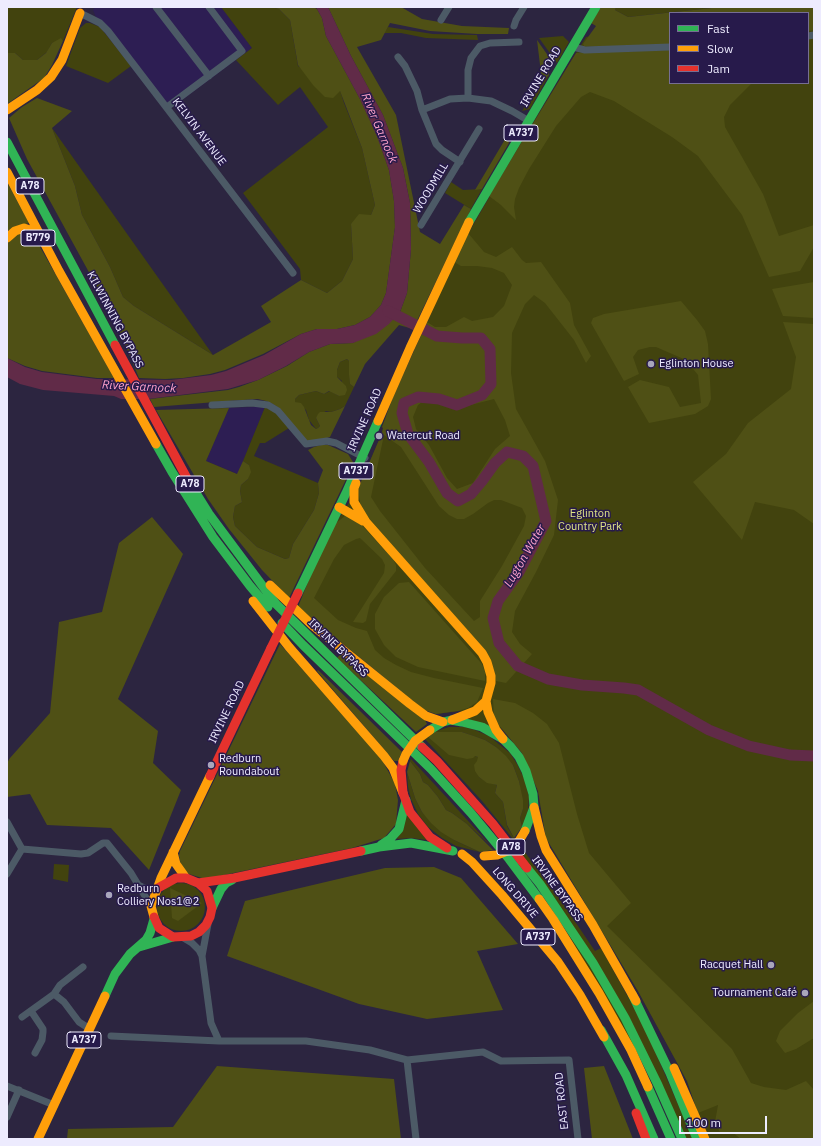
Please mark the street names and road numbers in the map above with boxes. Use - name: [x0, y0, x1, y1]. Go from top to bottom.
- street label: IRVINE ROAD: [518, 44, 564, 110]
- street label: KELVIN AVENUE: [169, 96, 229, 168]
- road number: A737: [504, 125, 538, 141]
- street label: WOODMILL: [411, 160, 451, 216]
- road number: A78: [16, 178, 44, 194]
- road number: B779: [21, 230, 55, 246]
- street label: KILWINNING BYPASS: [84, 269, 146, 371]
- street label: IRVINE ROAD: [345, 386, 385, 454]
- road number: A737: [339, 463, 373, 479]
- road number: A78: [176, 476, 204, 492]
- street label: IRVINE BYPASS: [305, 616, 371, 680]
- street label: IRVINE ROAD: [206, 679, 248, 745]
- road number: A78: [497, 839, 525, 855]
- street label: IRVINE BYPASS: [529, 853, 585, 925]
- street label: LONG DRIVE: [489, 865, 541, 921]
- road number: A737: [521, 929, 555, 945]
- road number: A737: [67, 1032, 101, 1048]
- street label: EAST ROAD: [552, 1072, 572, 1130]

